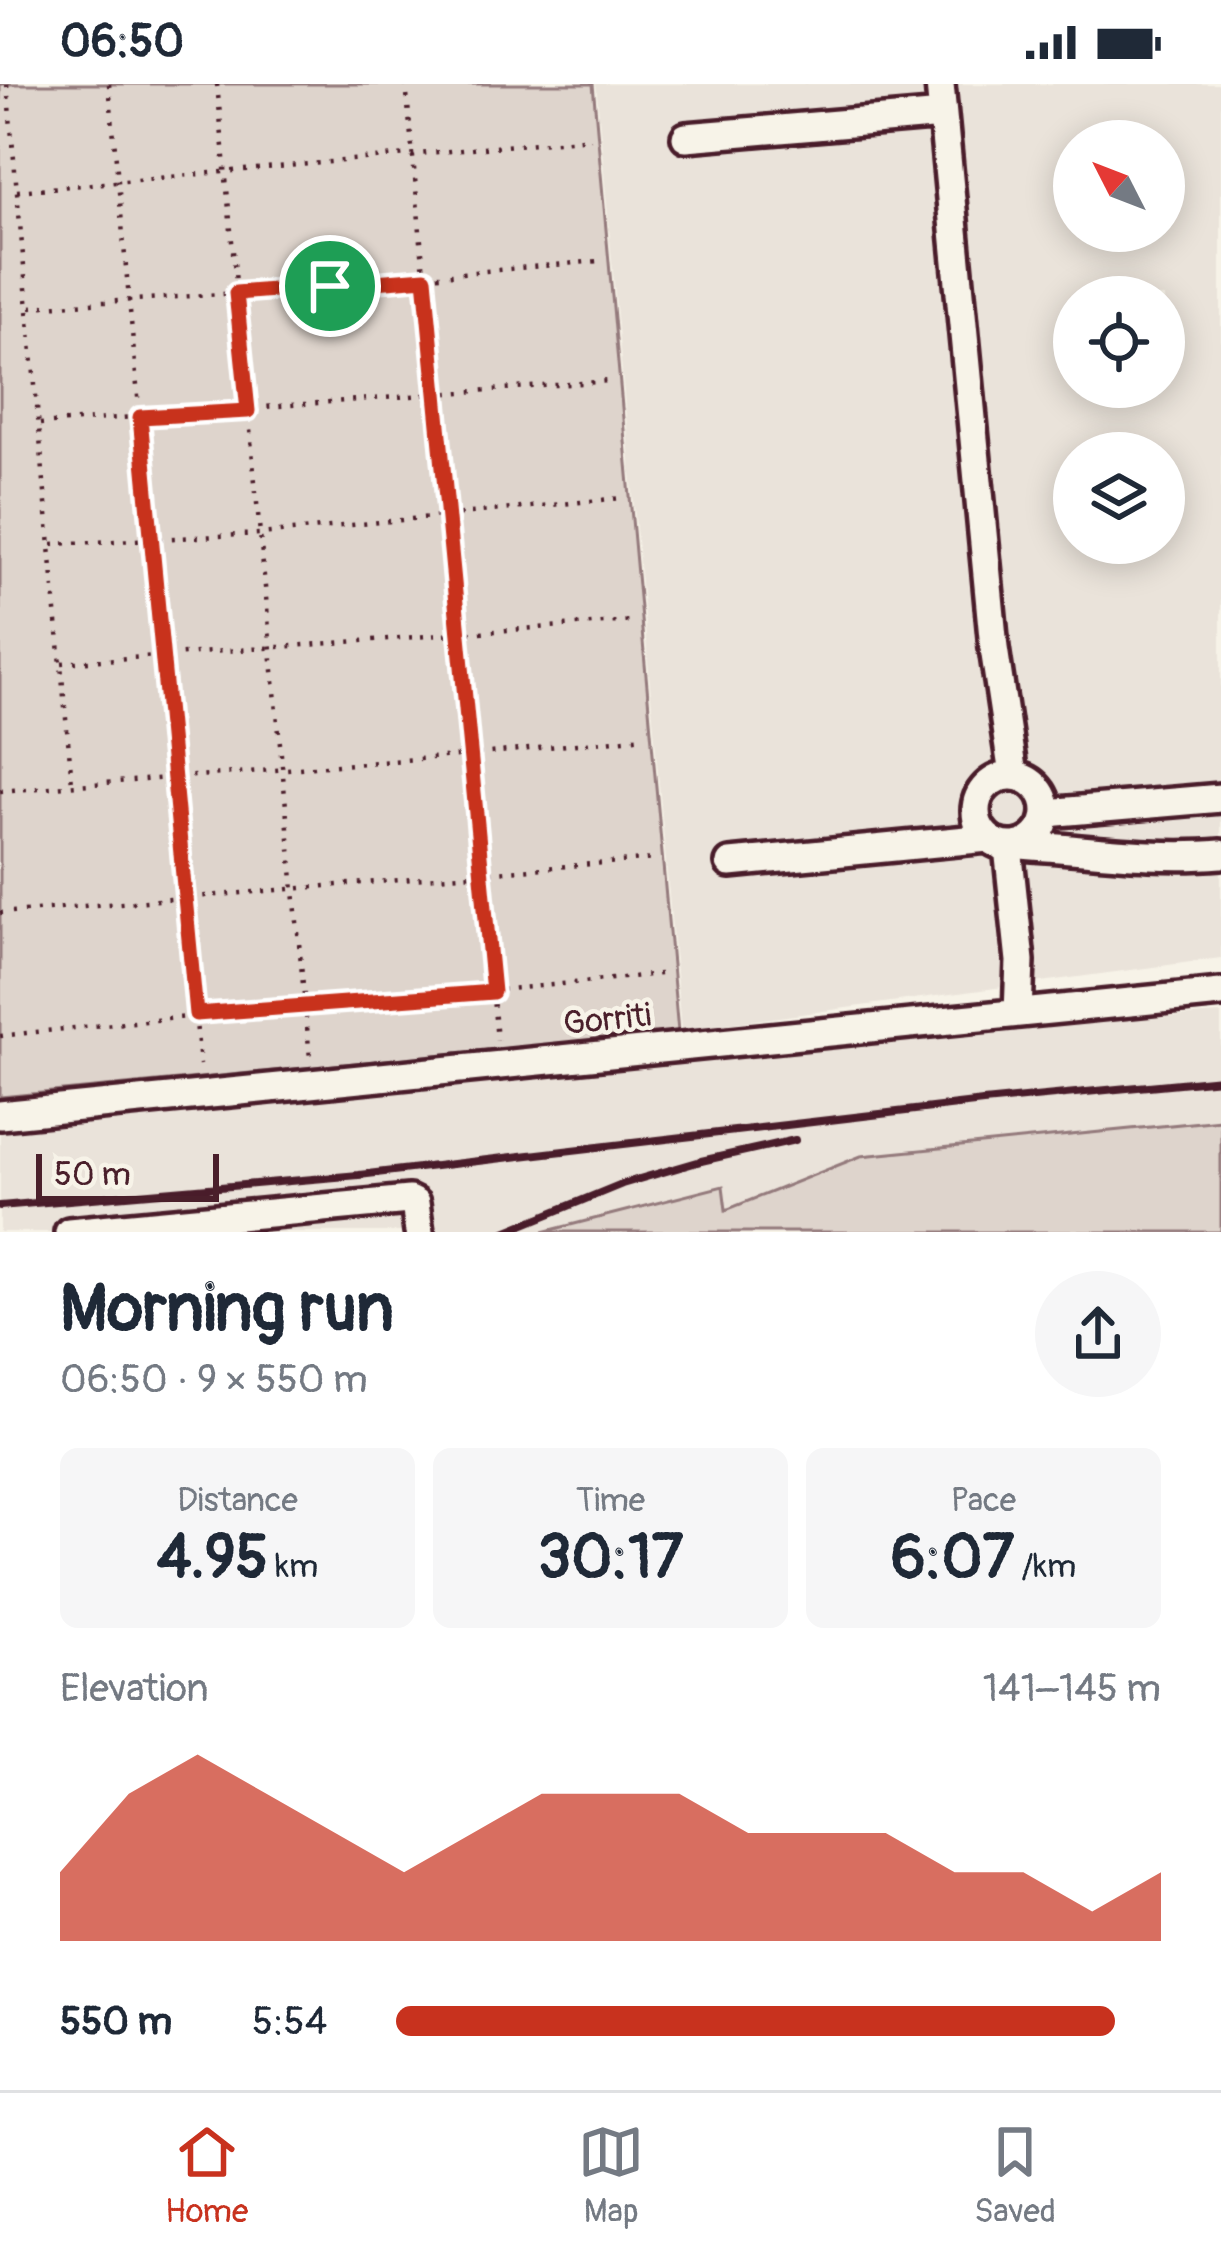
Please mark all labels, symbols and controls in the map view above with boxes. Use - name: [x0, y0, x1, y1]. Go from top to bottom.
- text: 06:50: [60, 14, 184, 70]
- north arrow: [1053, 120, 1185, 252]
- map controls: [1053, 120, 1185, 564]
- pin: [279, 235, 381, 337]
- icon: arrive: [297, 253, 363, 319]
- button: locate: [1053, 276, 1185, 408]
- button: layers: [1053, 432, 1185, 564]
- street label: Gorriti: [561, 994, 653, 1044]
- scale bar: [36, 1148, 219, 1201]
- text: 50 m: [54, 1154, 131, 1195]
- text: Morning run: [60, 1268, 394, 1351]
- button: share: [1035, 1271, 1161, 1397]
- text: 06:50 · 9 × 550 m: [60, 1355, 368, 1404]
- text: Distance: [177, 1480, 298, 1521]
- text: Time: [576, 1480, 645, 1521]
- text: Pace: [951, 1480, 1016, 1521]
- text: 4.95: [157, 1521, 268, 1596]
- text: 30:17: [538, 1521, 683, 1596]
- text: 6:07: [891, 1521, 1014, 1596]
- text: km: [268, 1546, 318, 1587]
- text: /km: [1014, 1546, 1076, 1587]
- text: Elevation: [60, 1664, 209, 1713]
- text: 141–145 m: [983, 1664, 1161, 1713]
- text: 550 m: [60, 1997, 172, 2046]
- text: 5:54: [252, 1997, 327, 2046]
- tab: Home: [165, 2119, 248, 2232]
- tab: Map: [578, 2119, 644, 2232]
- tab: Saved: [974, 2119, 1056, 2232]

